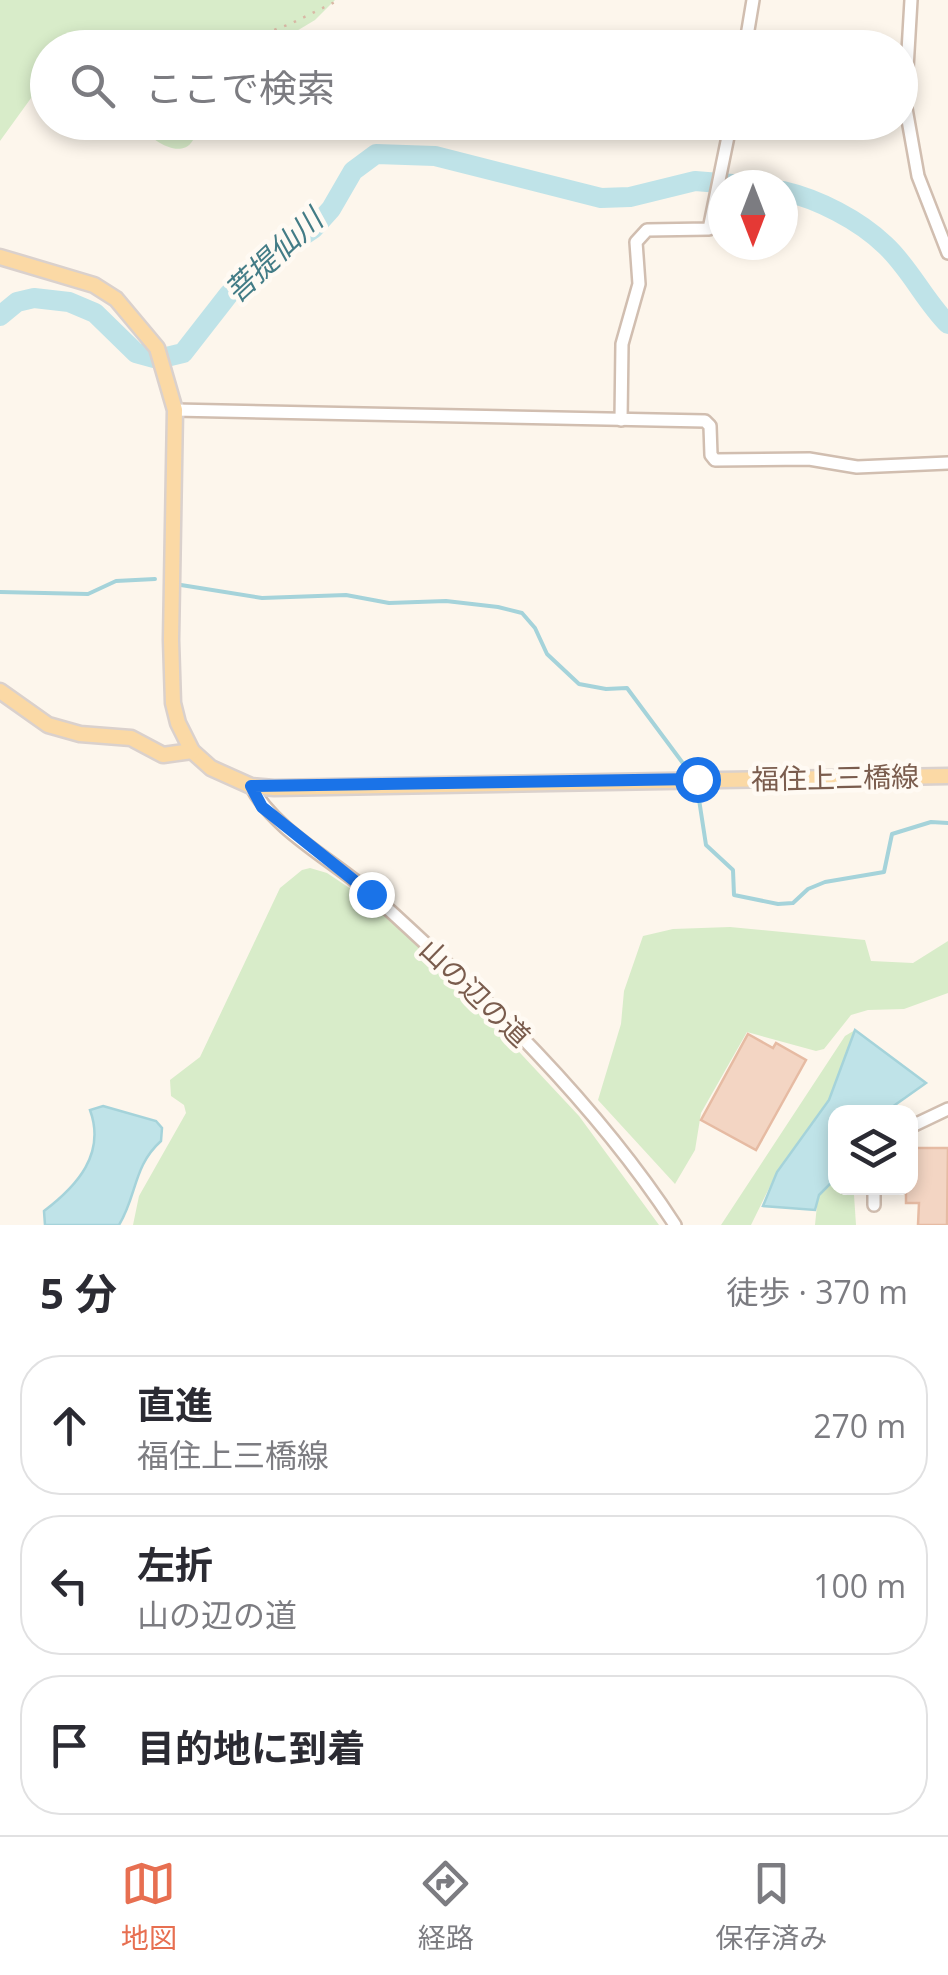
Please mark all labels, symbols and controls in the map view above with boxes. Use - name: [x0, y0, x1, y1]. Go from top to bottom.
- search box: [30, 30, 918, 140]
- icon: search: [65, 58, 120, 113]
- text: ここで検索: [145, 61, 335, 113]
- north arrow: [708, 170, 798, 260]
- water label: 菩提仙川: [215, 197, 333, 311]
- route start: [675, 757, 721, 803]
- street label: 福住上三橋線: [751, 757, 919, 797]
- route end: [349, 872, 395, 918]
- street label: 山の辺の道: [412, 930, 539, 1055]
- map controls: [828, 1105, 918, 1195]
- button: layers: [828, 1105, 918, 1195]
- text: 5 分: [40, 1264, 117, 1321]
- text: 徒歩 · 370 m: [726, 1270, 908, 1313]
- text: 直進: [137, 1378, 213, 1430]
- icon: ahead: [42, 1398, 97, 1453]
- text: 270 m: [813, 1404, 906, 1447]
- text: 福住上三橋線: [137, 1433, 329, 1476]
- text: 左折: [137, 1538, 213, 1590]
- icon: left: [42, 1558, 97, 1613]
- text: 100 m: [813, 1564, 906, 1607]
- text: 山の辺の道: [137, 1593, 297, 1636]
- icon: arrive: [42, 1718, 97, 1773]
- text: 目的地に到着: [137, 1721, 365, 1773]
- tab: 地図: [121, 1856, 177, 1956]
- tab: 経路: [418, 1856, 474, 1956]
- tab: 保存済み: [715, 1856, 827, 1956]

